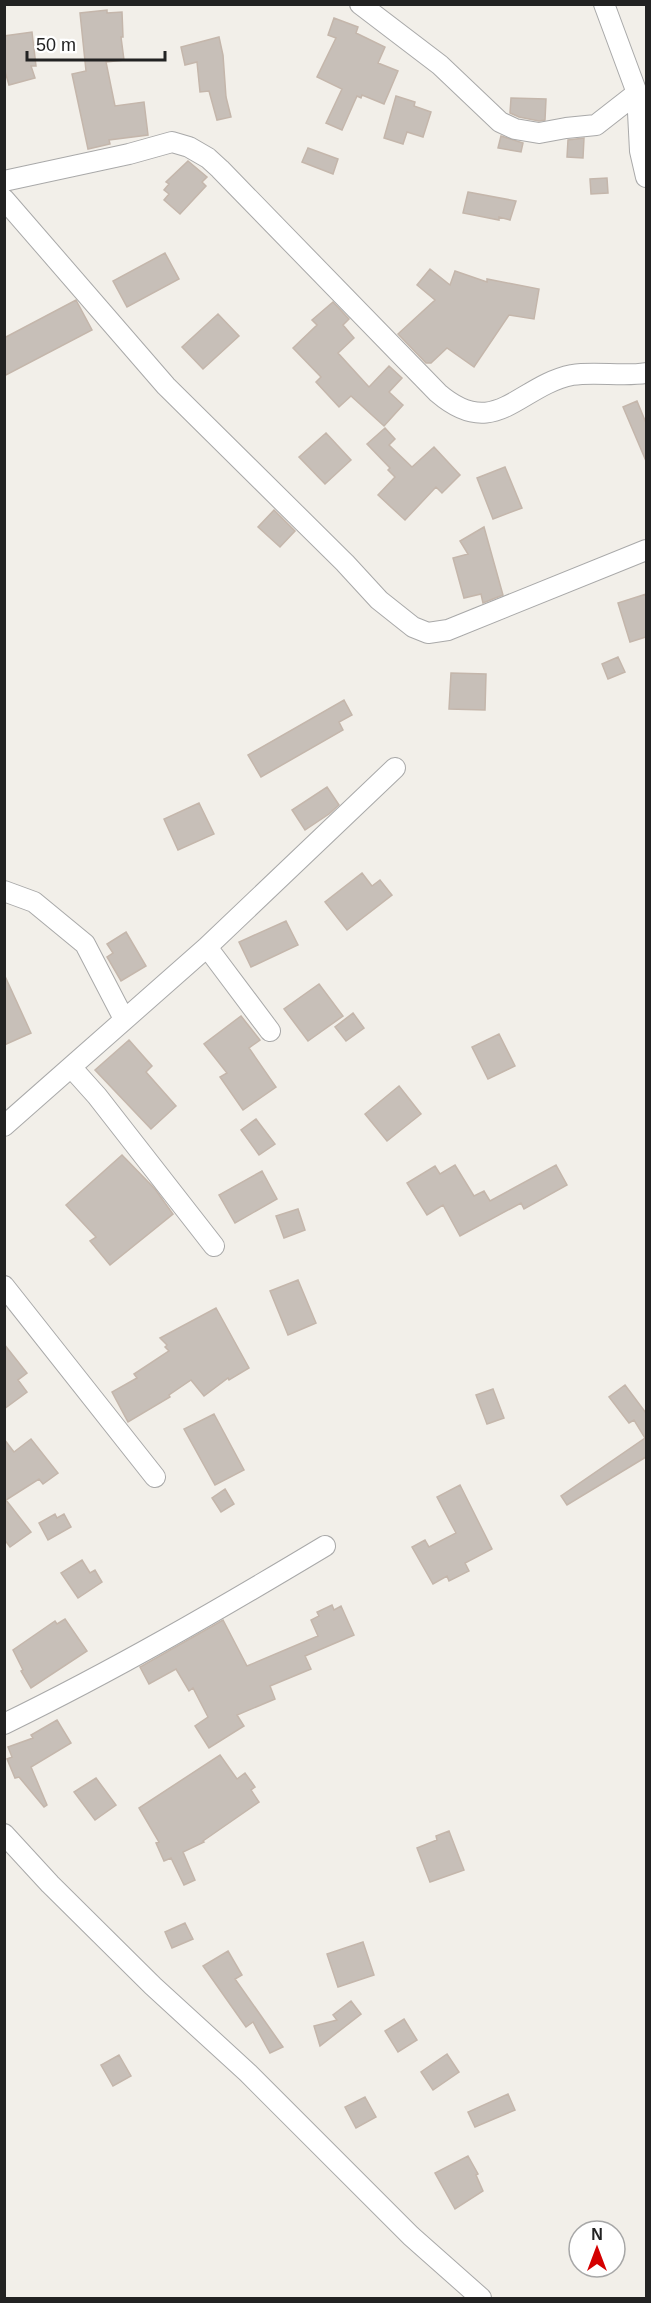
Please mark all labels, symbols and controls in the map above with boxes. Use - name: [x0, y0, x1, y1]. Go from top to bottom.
- scale bar: [27, 24, 165, 62]
- text: 50 m: [36, 35, 76, 55]
- north arrow: [567, 2219, 627, 2279]
- text: N: [591, 2226, 603, 2243]

